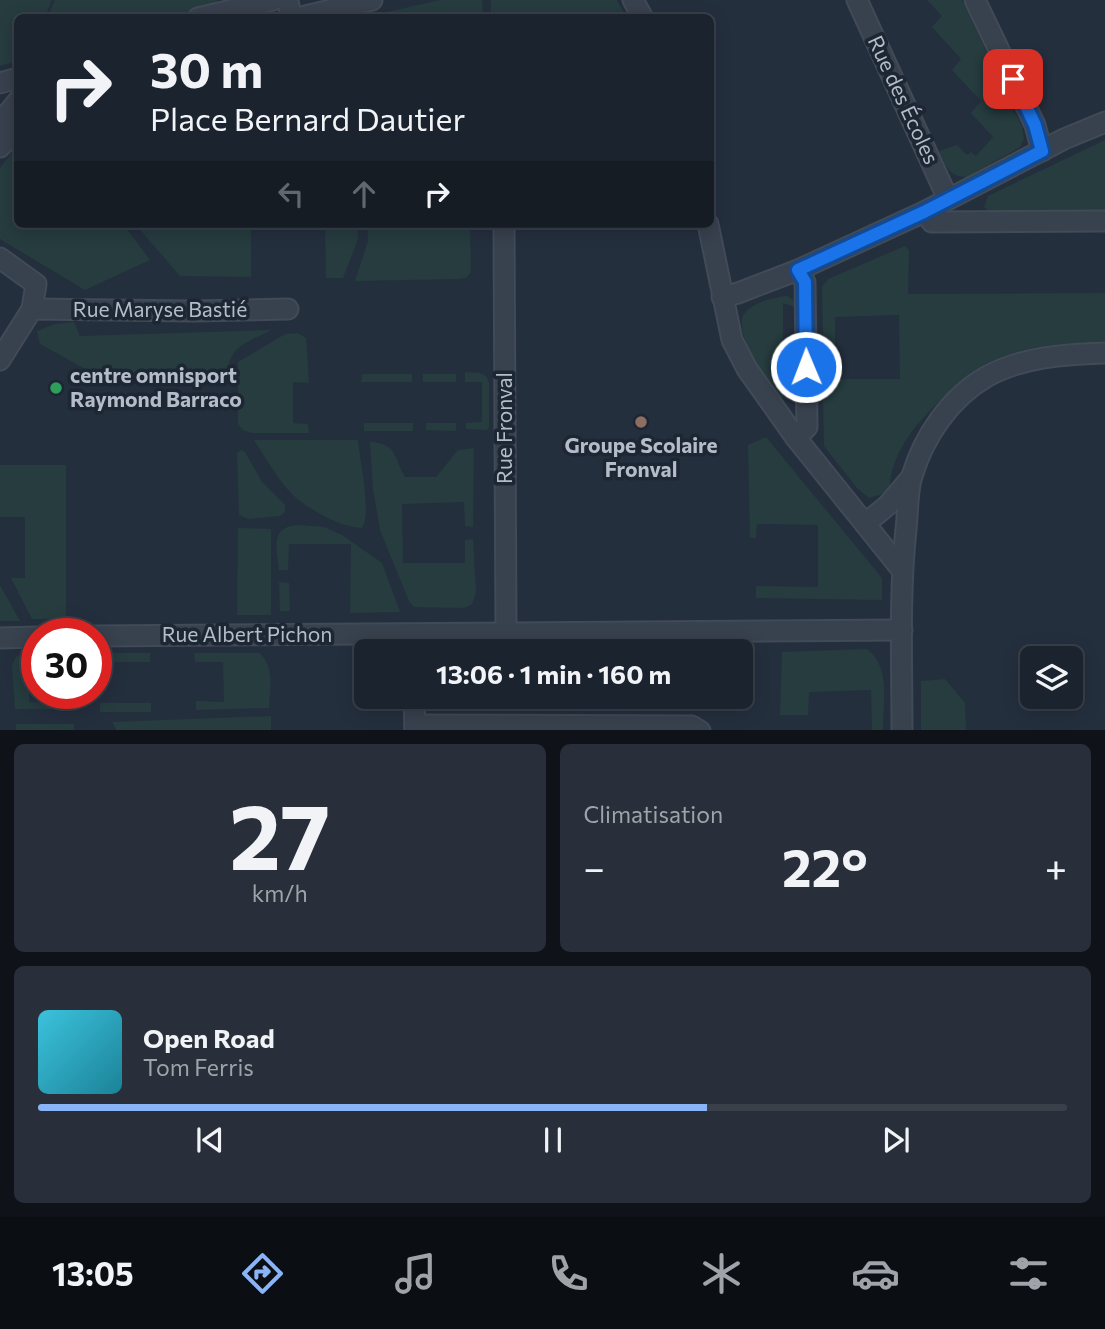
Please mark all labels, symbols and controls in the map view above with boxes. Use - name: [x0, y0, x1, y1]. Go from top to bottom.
- street label: Rue des Écoles: [864, 31, 945, 168]
- text: 30 m: [150, 38, 263, 98]
- icon: right: [35, 42, 126, 133]
- pin: [983, 49, 1043, 109]
- icon: arrive: [994, 60, 1032, 98]
- text: Place Bernard Dautier: [150, 98, 465, 138]
- icon: left: [272, 175, 310, 213]
- icon: ahead: [345, 175, 383, 213]
- icon: right: [418, 175, 456, 213]
- street label: Rue Maryse Bastié: [73, 296, 247, 321]
- position arrow: [769, 330, 843, 404]
- place label: centre omnisport Raymond Barraco: [70, 362, 242, 411]
- street label: Rue Fronval: [491, 372, 516, 484]
- marker: centre omnisport Raymond Barraco: [48, 380, 64, 396]
- marker: Groupe Scolaire Fronval: [633, 414, 649, 430]
- place label: Groupe Scolaire Fronval: [564, 432, 718, 481]
- speed limit sign: 30: [21, 618, 112, 709]
- street label: Rue Albert Pichon: [162, 621, 332, 646]
- map controls: [1020, 646, 1083, 709]
- button: layers: [1020, 646, 1083, 709]
- text: 13:06 · 1 min · 160 m: [436, 658, 671, 689]
- text: 27: [229, 777, 330, 889]
- text: Climatisation: [584, 800, 723, 828]
- text: 22°: [782, 834, 868, 898]
- text: −: [584, 843, 605, 890]
- text: +: [1045, 843, 1067, 890]
- text: km/h: [252, 879, 308, 907]
- text: Open Road: [143, 1022, 275, 1053]
- text: Tom Ferris: [143, 1053, 254, 1081]
- icon: previous: [191, 1121, 229, 1159]
- icon: pause: [534, 1121, 572, 1159]
- icon: next: [877, 1121, 915, 1159]
- icon: directions: [238, 1249, 287, 1298]
- icon: music: [391, 1249, 440, 1298]
- icon: phone: [544, 1249, 593, 1298]
- icon: climate: [697, 1249, 746, 1298]
- icon: car: [851, 1249, 900, 1298]
- icon: filters: [1004, 1249, 1053, 1298]
- text: 13:05: [52, 1253, 134, 1293]

